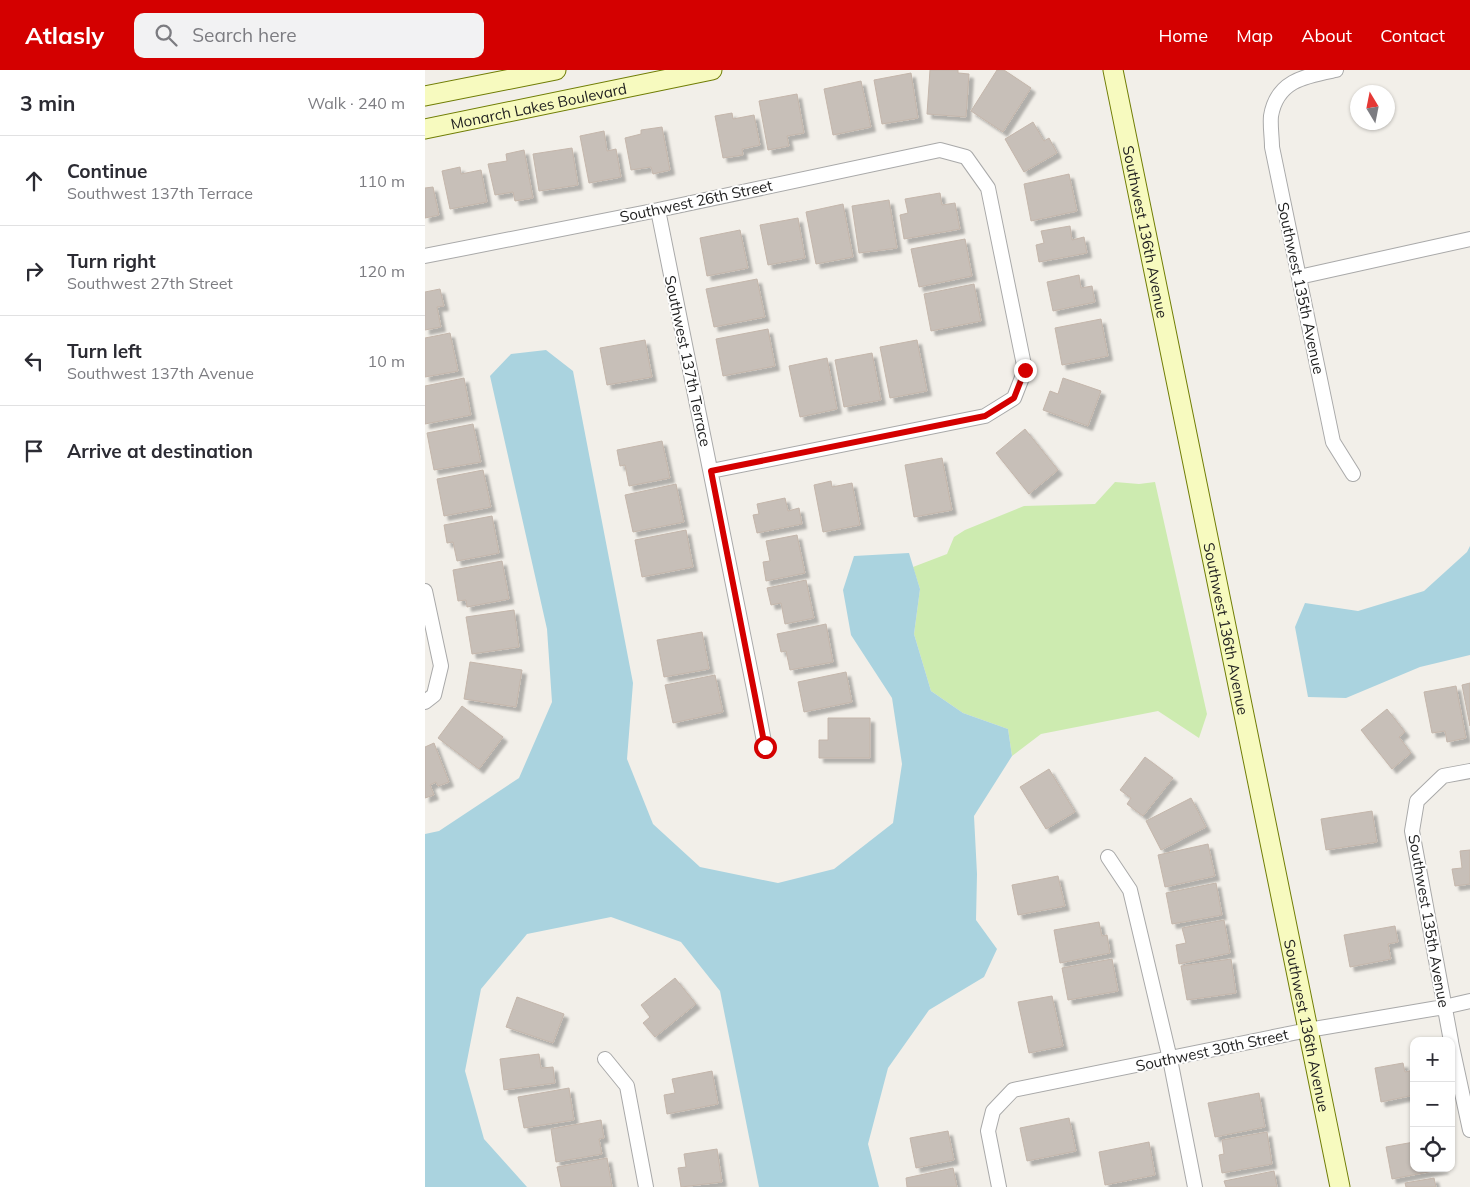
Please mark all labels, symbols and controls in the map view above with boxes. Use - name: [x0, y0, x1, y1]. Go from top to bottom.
- search box: [134, 13, 484, 58]
- text: Atlasly: [25, 20, 104, 50]
- icon: search: [152, 21, 180, 49]
- text: Search here: [192, 23, 297, 47]
- text: Home: [1158, 24, 1208, 47]
- text: Map: [1236, 24, 1273, 47]
- text: About: [1301, 24, 1352, 47]
- text: Contact: [1380, 24, 1445, 47]
- street label: Monarch Lakes Boulevard: [449, 78, 628, 133]
- north arrow: [1350, 85, 1395, 130]
- text: 3 min: [20, 90, 75, 116]
- text: Walk · 240 m: [307, 93, 405, 113]
- street label: Southwest 136th Avenue: [1119, 144, 1173, 320]
- text: Continue: [67, 159, 147, 183]
- icon: ahead: [20, 167, 48, 195]
- text: 110 m: [358, 171, 405, 191]
- street label: Southwest 26th Street: [618, 176, 774, 226]
- text: Southwest 137th Terrace: [67, 183, 253, 203]
- street label: Southwest 135th Avenue: [1273, 200, 1329, 376]
- text: Turn right: [67, 249, 156, 273]
- icon: right: [20, 257, 48, 285]
- text: 120 m: [358, 261, 405, 281]
- text: Southwest 27th Street: [67, 273, 233, 293]
- street label: Southwest 137th Terrace: [661, 274, 715, 448]
- text: Turn left: [67, 339, 142, 363]
- icon: left: [20, 347, 48, 375]
- text: 10 m: [368, 351, 405, 371]
- route end: [1014, 359, 1037, 382]
- text: Southwest 137th Avenue: [67, 363, 254, 383]
- icon: arrive: [20, 437, 48, 465]
- text: Arrive at destination: [67, 439, 253, 463]
- street label: Southwest 136th Avenue: [1200, 541, 1253, 717]
- route start: [754, 736, 777, 759]
- street label: Southwest 135th Avenue: [1404, 833, 1454, 1009]
- street label: Southwest 136th Avenue: [1280, 938, 1334, 1113]
- street label: Southwest 30th Street: [1134, 1025, 1290, 1075]
- map controls: [1410, 1037, 1455, 1172]
- button: +: [1410, 1037, 1455, 1082]
- button: −: [1410, 1082, 1455, 1127]
- button: locate: [1410, 1127, 1455, 1172]

